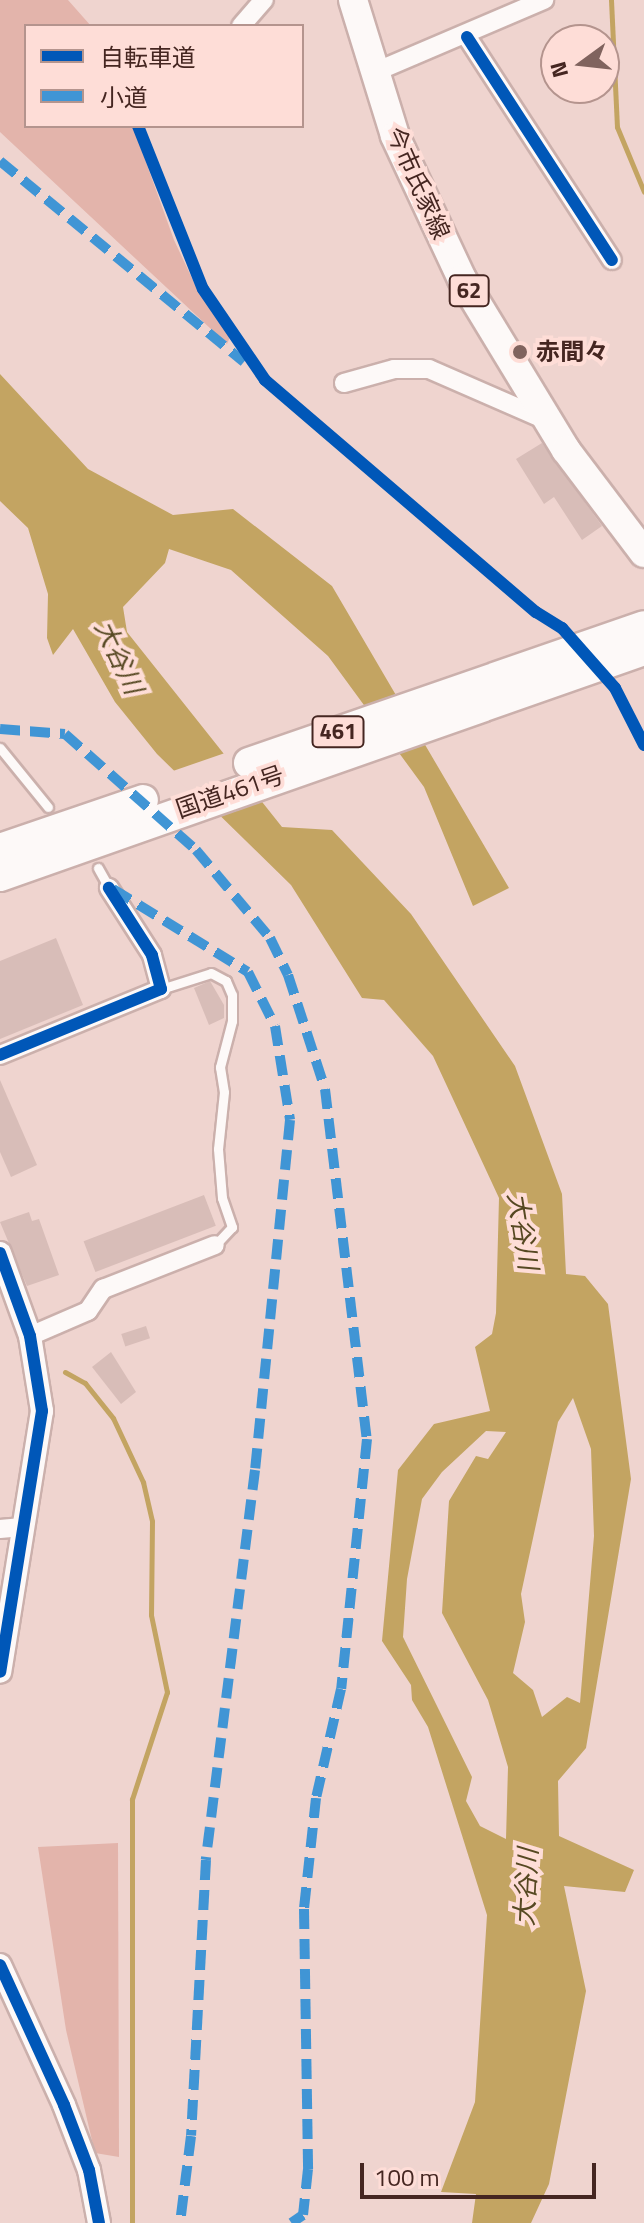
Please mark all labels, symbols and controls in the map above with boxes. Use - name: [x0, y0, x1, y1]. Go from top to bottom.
- legend: [24, 24, 304, 128]
- north arrow: [540, 24, 620, 104]
- text: 自転車道: [100, 39, 196, 75]
- text: N: [540, 58, 577, 81]
- text: 小道: [100, 79, 148, 115]
- street label: 今市氏家線: [380, 122, 456, 244]
- road number: 62: [447, 273, 491, 309]
- place label: 赤間々: [536, 338, 608, 366]
- marker: 赤間々: [511, 343, 529, 361]
- water label: 大谷川: [88, 615, 150, 699]
- road number: 461: [310, 714, 366, 750]
- street label: 国道461号: [172, 760, 288, 824]
- water label: 大谷川: [501, 1190, 545, 1272]
- water label: 大谷川: [508, 1847, 544, 1927]
- scale bar: [364, 2147, 600, 2197]
- text: 100 m: [374, 2159, 440, 2195]

